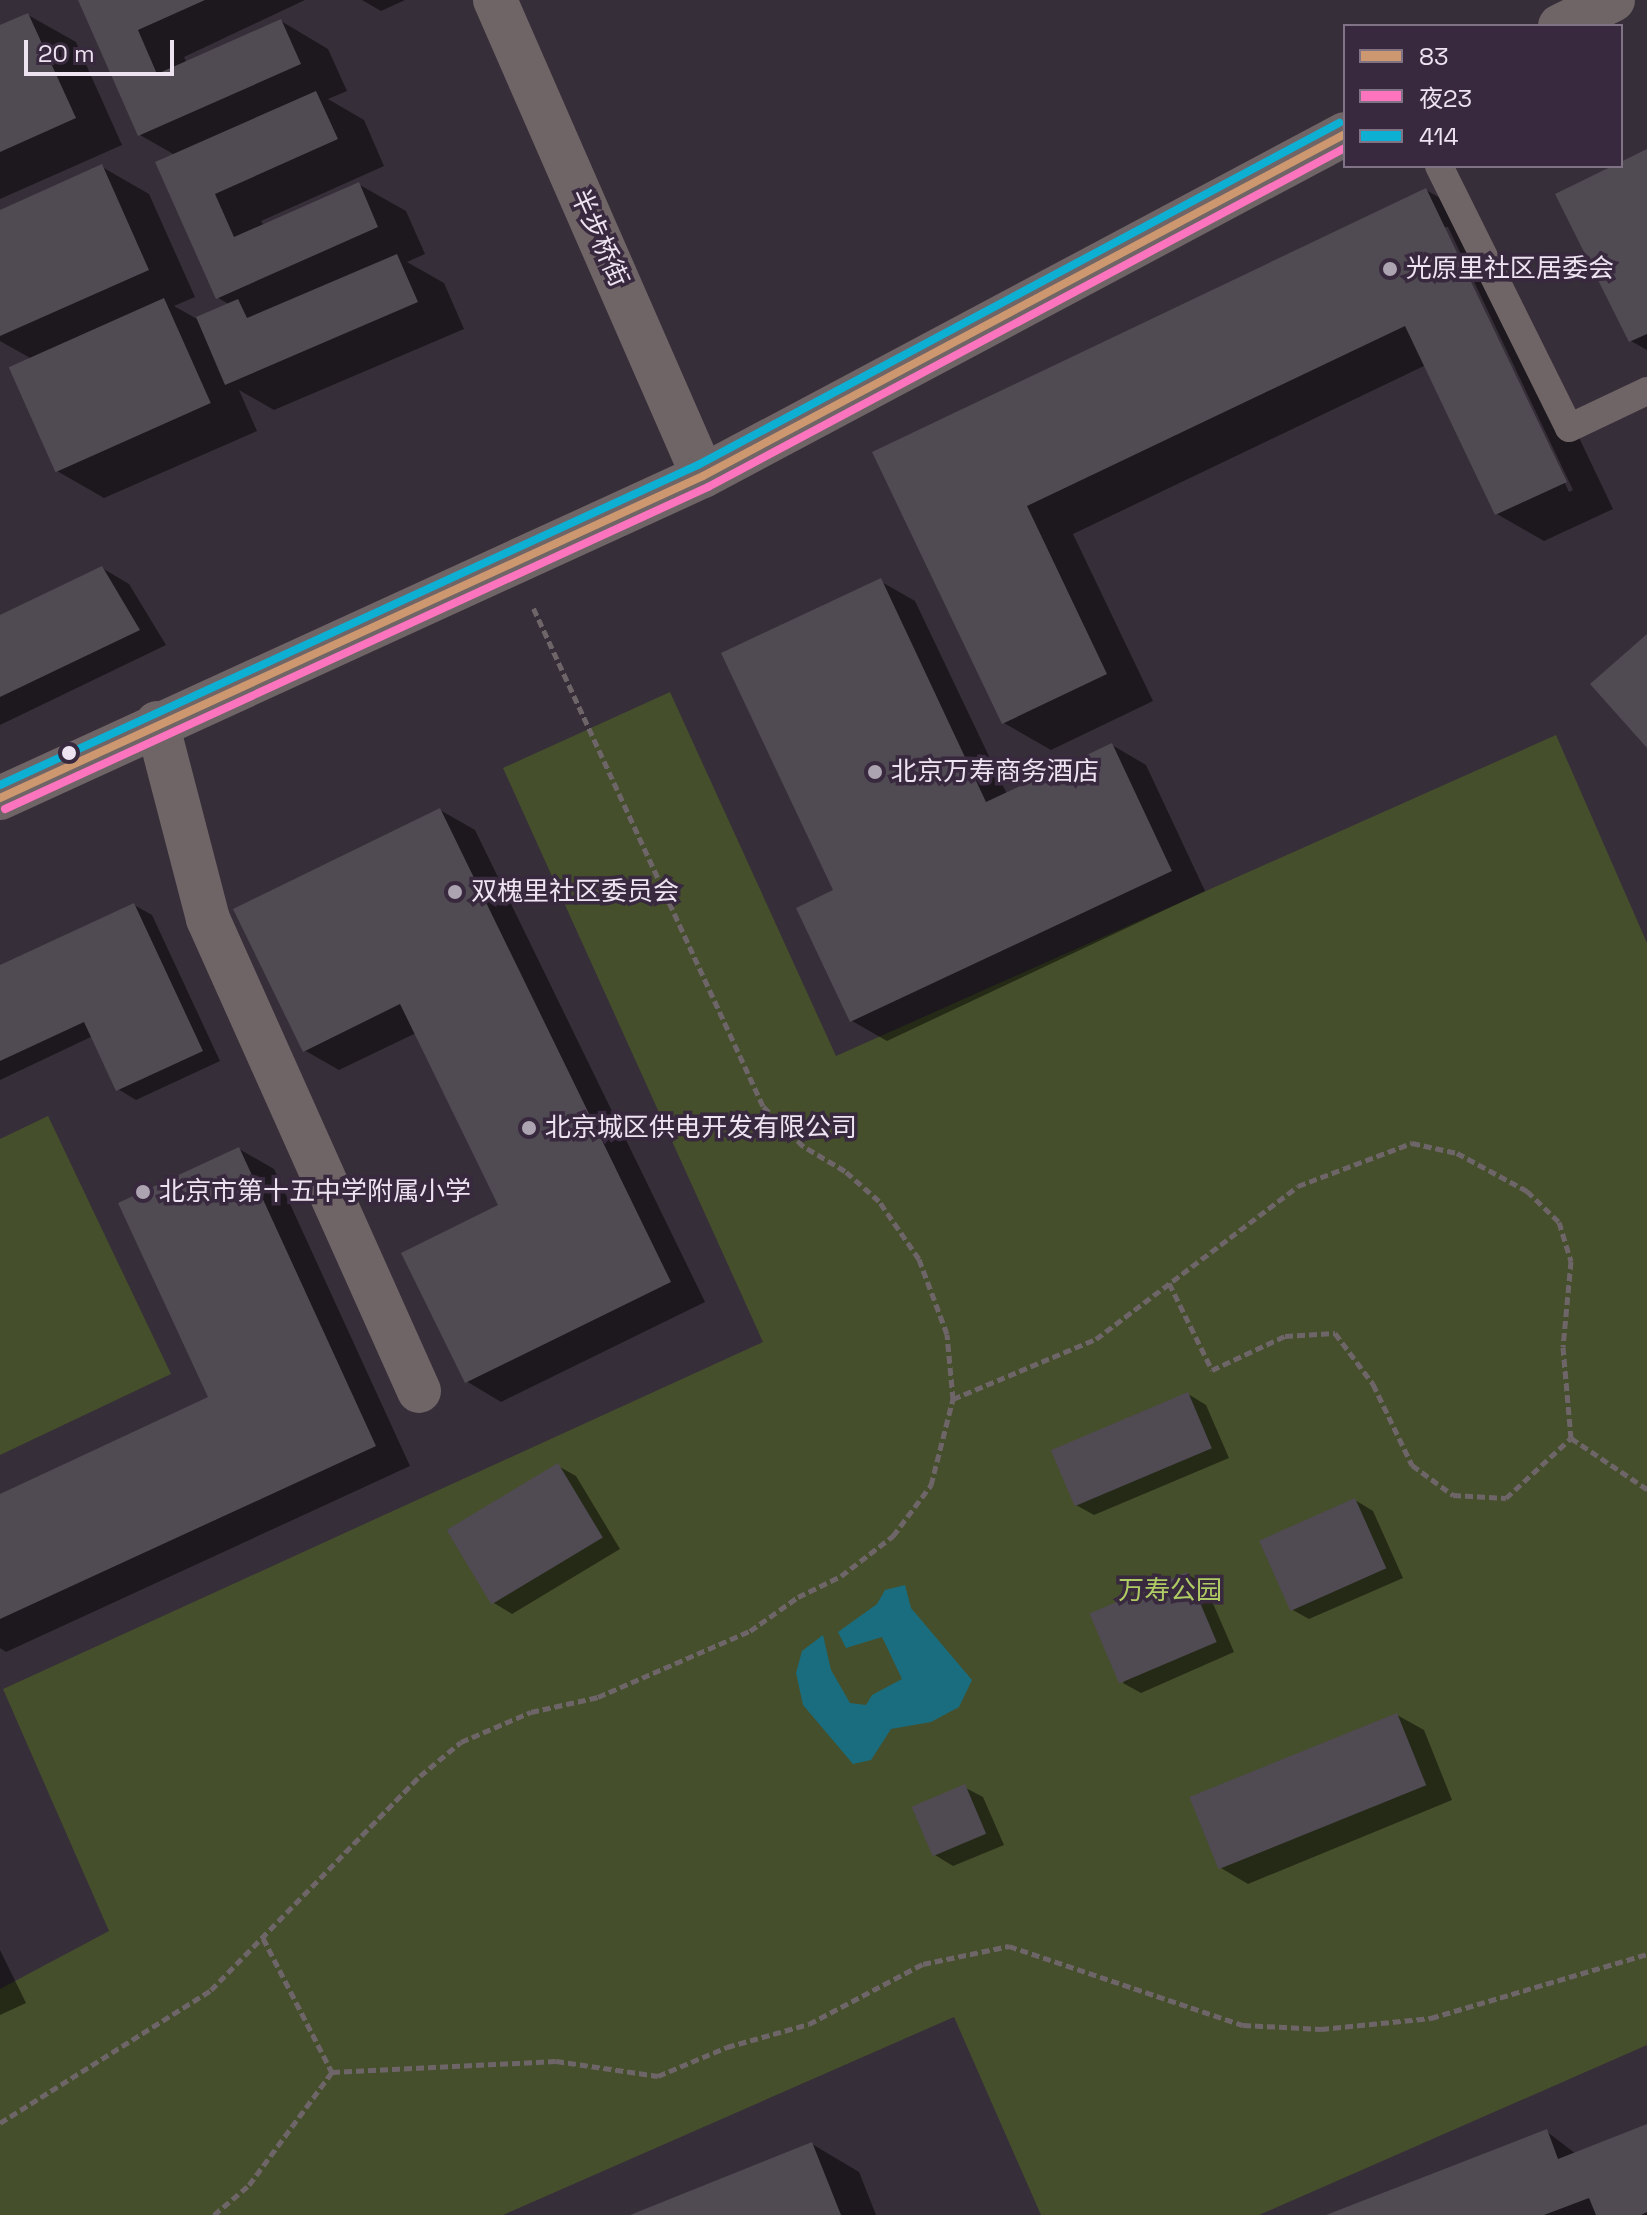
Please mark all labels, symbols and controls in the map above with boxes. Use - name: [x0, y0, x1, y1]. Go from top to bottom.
- scale bar: [28, 24, 178, 74]
- legend: [1343, 24, 1623, 168]
- text: 20 m: [38, 38, 95, 69]
- text: 83: [1419, 41, 1448, 72]
- text: 夜23: [1419, 83, 1472, 114]
- text: 414: [1419, 121, 1458, 152]
- street label: 半步桥街: [564, 184, 634, 292]
- place label: 光原里社区居委会: [1406, 253, 1614, 285]
- marker: 光原里社区居委会: [1381, 260, 1399, 278]
- unlabelled marker: [61, 745, 77, 761]
- place label: 北京万寿商务酒店: [891, 756, 1099, 788]
- marker: 北京万寿商务酒店: [866, 763, 884, 781]
- place label: 双槐里社区委员会: [471, 876, 679, 908]
- marker: 双槐里社区委员会: [446, 883, 464, 901]
- place label: 北京城区供电开发有限公司: [545, 1112, 857, 1144]
- marker: 北京城区供电开发有限公司: [520, 1119, 538, 1137]
- place label: 北京市第十五中学附属小学: [159, 1176, 471, 1208]
- marker: 北京市第十五中学附属小学: [134, 1183, 152, 1201]
- park label: 万寿公园: [1118, 1575, 1222, 1607]

